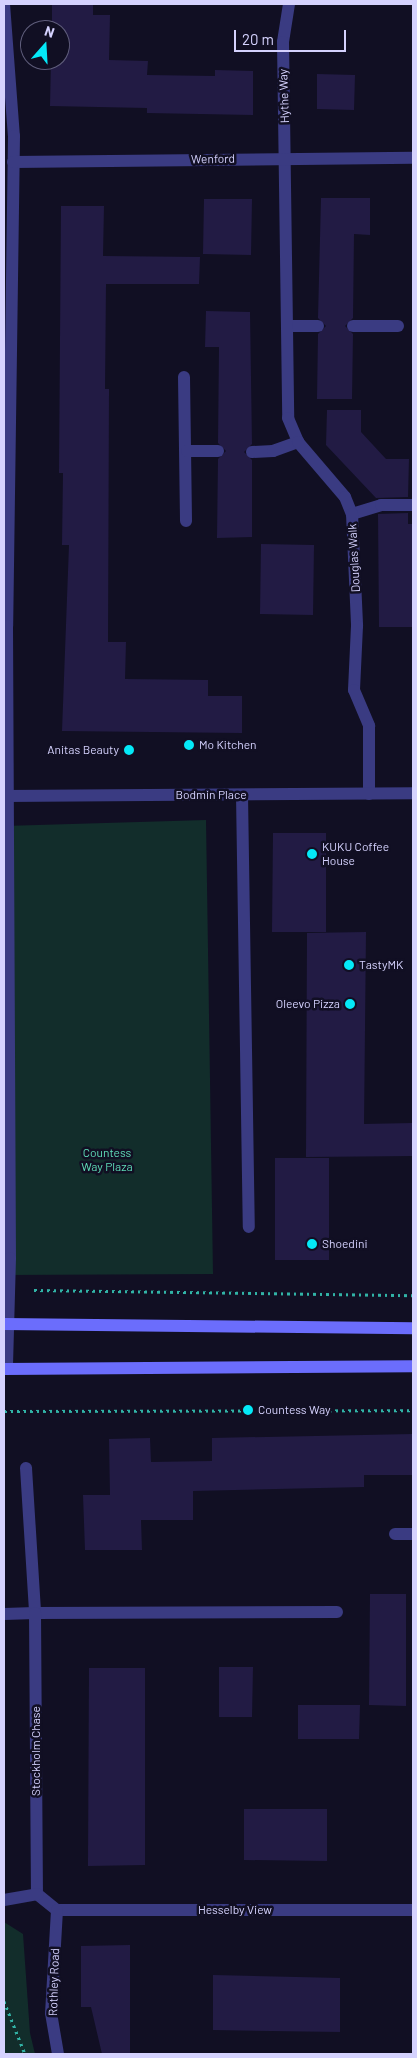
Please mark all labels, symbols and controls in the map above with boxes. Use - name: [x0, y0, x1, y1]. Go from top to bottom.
- north arrow: [20, 20, 70, 70]
- scale bar: [237, 20, 350, 52]
- text: N: [43, 22, 57, 41]
- text: 20 m: [242, 30, 274, 48]
- street label: Hythe Way: [276, 69, 292, 123]
- street label: Wenford: [191, 151, 235, 167]
- street label: Douglas Walk: [345, 523, 363, 593]
- place label: Mo Kitchen: [199, 738, 257, 752]
- marker: Mo Kitchen: [183, 739, 195, 751]
- place label: Anitas Beauty: [47, 743, 119, 757]
- marker: Anitas Beauty: [123, 744, 135, 756]
- street label: Bodmin Place: [175, 788, 247, 802]
- place label: KUKU Coffee House: [322, 840, 389, 868]
- marker: KUKU Coffee House: [306, 848, 318, 860]
- place label: TastyMK: [359, 958, 403, 972]
- marker: TastyMK: [343, 959, 355, 971]
- place label: Oleevo Pizza: [276, 997, 340, 1011]
- marker: Oleevo Pizza: [344, 998, 356, 1010]
- park label: Countess Way Plaza: [81, 1146, 133, 1174]
- place label: Shoedini: [322, 1237, 367, 1251]
- marker: Shoedini: [306, 1238, 318, 1250]
- place label: Countess Way: [258, 1403, 331, 1417]
- marker: Countess Way: [242, 1404, 254, 1416]
- street label: Stockholm Chase: [29, 1706, 43, 1796]
- street label: Hesselby View: [198, 1903, 272, 1917]
- street label: Rothley Road: [46, 1948, 62, 2016]

